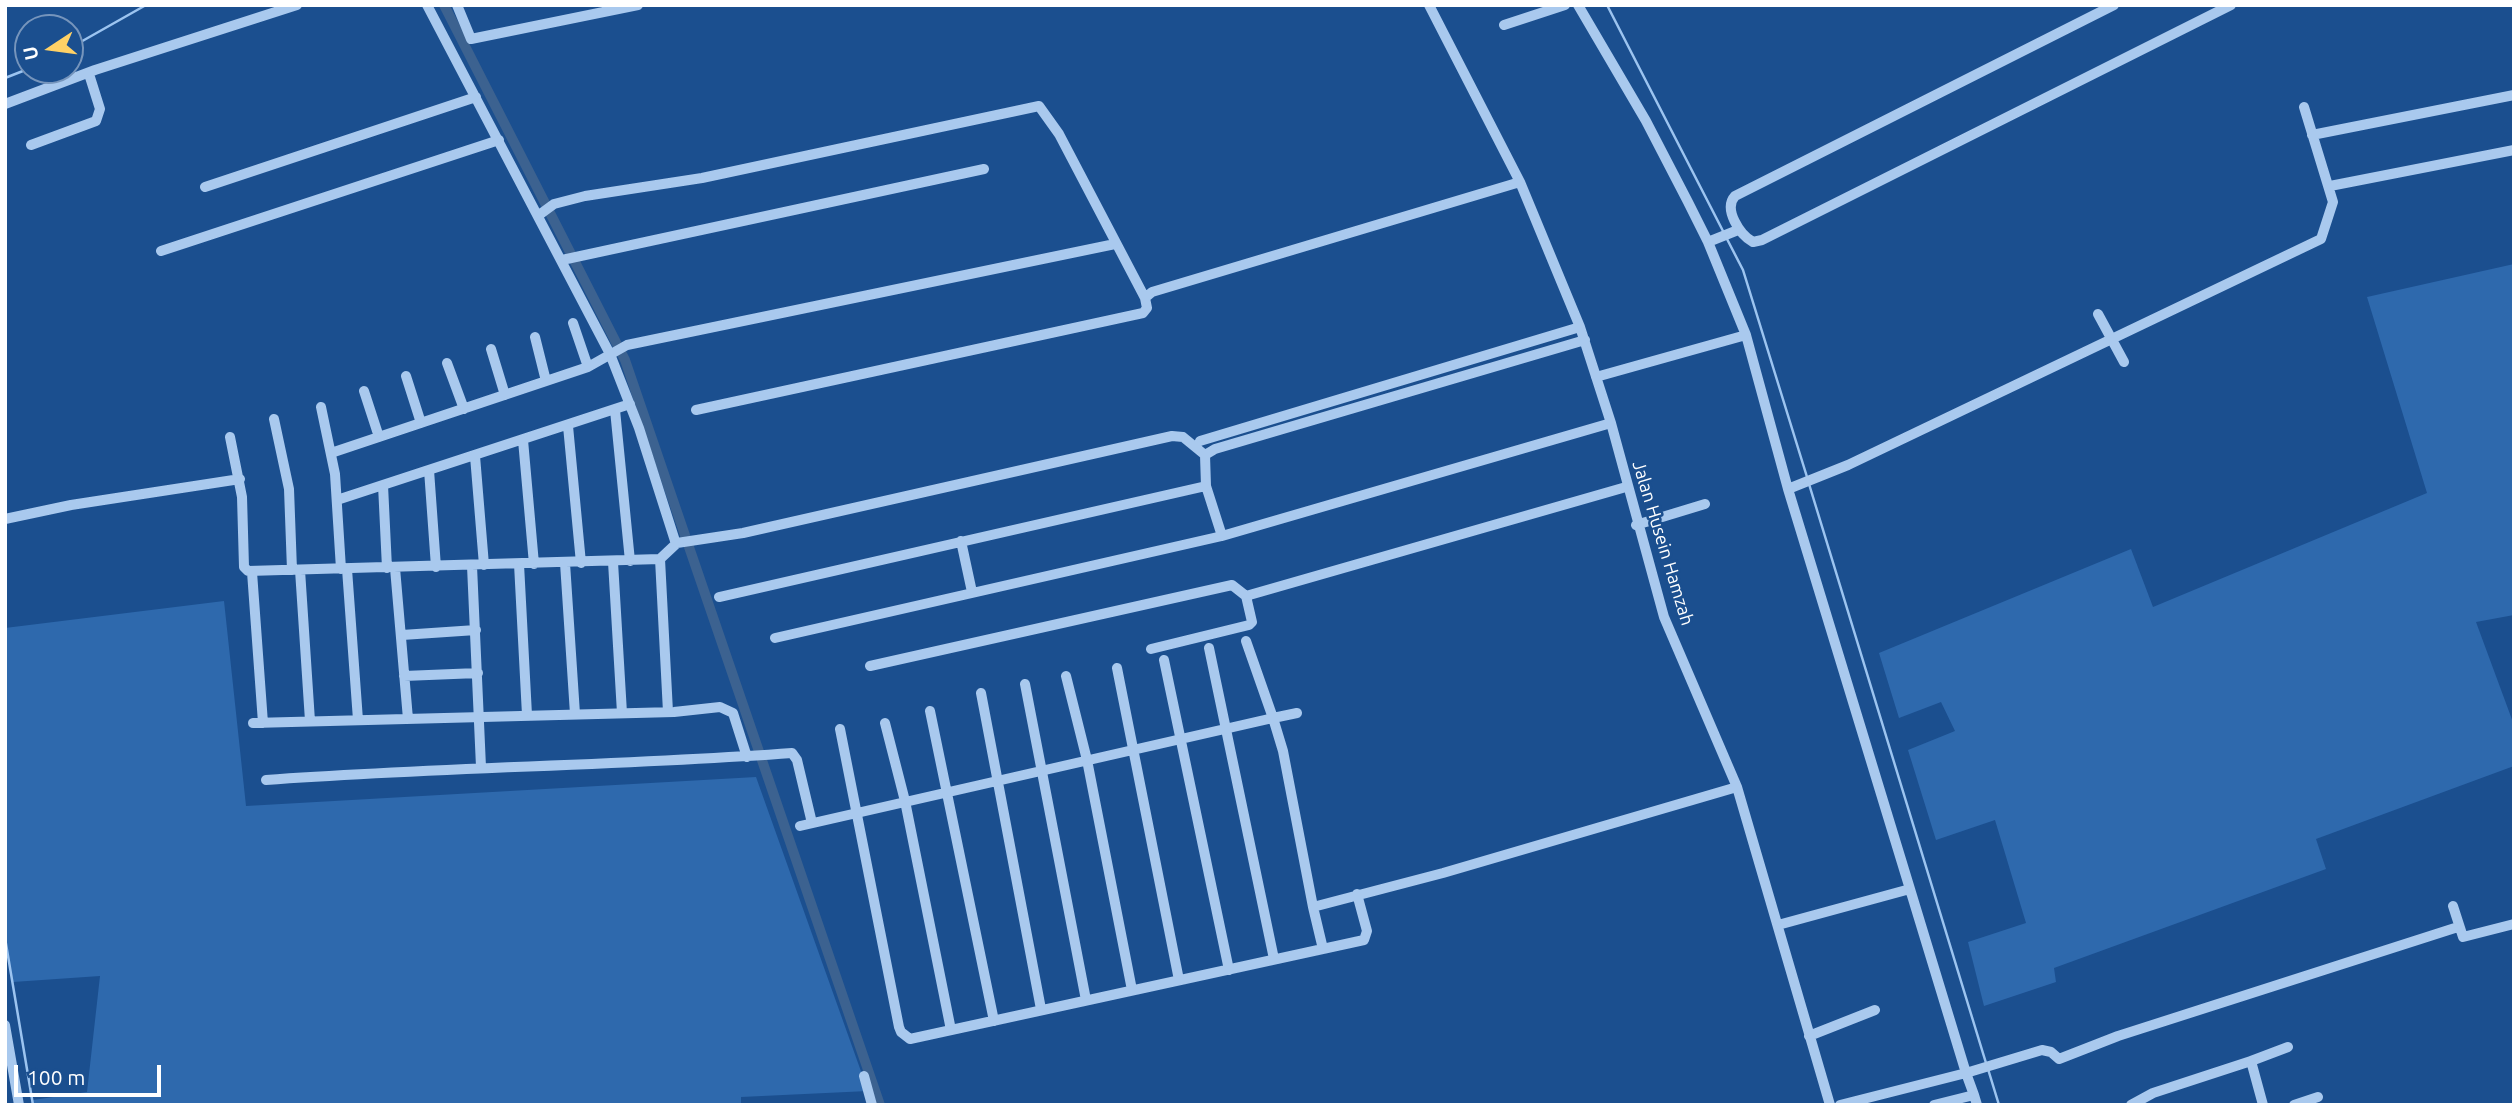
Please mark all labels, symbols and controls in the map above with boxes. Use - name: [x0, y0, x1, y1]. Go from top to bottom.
- north arrow: [14, 14, 84, 84]
- text: U: [18, 44, 43, 62]
- street label: Jalan Husein Hamzah: [1628, 458, 1698, 628]
- scale bar: [18, 1050, 164, 1094]
- text: 100 m: [27, 1065, 85, 1089]

